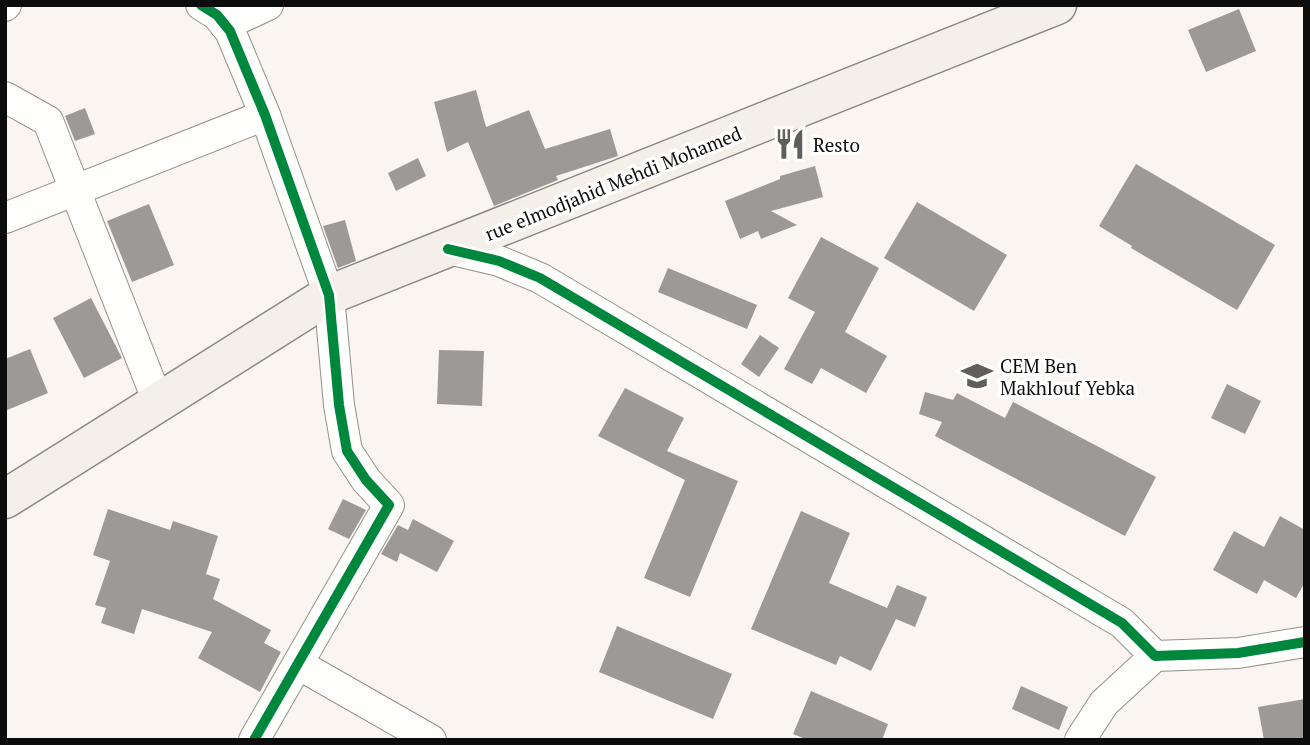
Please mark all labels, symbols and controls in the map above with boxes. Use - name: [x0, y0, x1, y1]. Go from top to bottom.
- street label: rue elmodjahid Mehdi Mohamed: [481, 120, 745, 246]
- restaurant icon: Resto: [773, 127, 807, 161]
- place label: Resto: [813, 132, 860, 157]
- place label: CEM Ben Makhlouf Yebka: [1000, 353, 1135, 400]
- school or university icon: CEM Ben Makhlouf Yebka: [960, 359, 994, 393]

